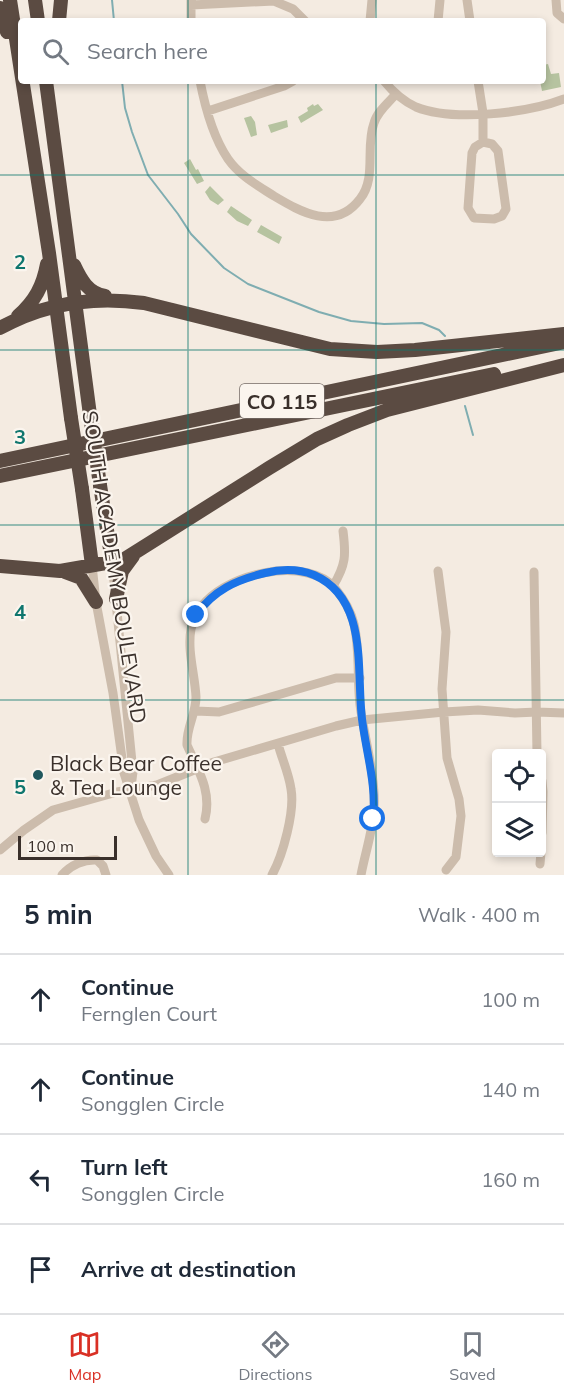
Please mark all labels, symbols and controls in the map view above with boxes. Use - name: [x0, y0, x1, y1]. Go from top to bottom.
- search box: [18, 18, 546, 84]
- icon: search: [39, 35, 72, 68]
- text: Search here: [87, 37, 208, 65]
- text: 2: [14, 249, 26, 274]
- road number: CO 115: [240, 384, 324, 418]
- street label: SOUTH ACADEMY BOULEVARD: [77, 409, 153, 725]
- text: 3: [14, 424, 26, 449]
- text: 4: [14, 599, 26, 624]
- route end: [182, 601, 208, 627]
- map controls: [492, 749, 546, 857]
- button: locate: [492, 749, 546, 803]
- place label: Black Bear Coffee & Tea Lounge: [50, 750, 222, 800]
- marker: Black Bear Coffee & Tea Lounge: [31, 768, 45, 782]
- text: 5: [14, 774, 26, 799]
- button: layers: [492, 803, 546, 857]
- route start: [359, 805, 385, 831]
- scale bar: [18, 833, 117, 860]
- text: 100 m: [27, 836, 74, 856]
- text: 5 min: [24, 898, 93, 931]
- text: Walk · 400 m: [418, 902, 540, 927]
- text: Continue: [81, 973, 174, 1001]
- icon: ahead: [24, 983, 57, 1016]
- text: 100 m: [481, 987, 540, 1012]
- text: Fernglen Court: [81, 1001, 217, 1026]
- text: Continue: [81, 1063, 174, 1091]
- icon: ahead: [24, 1073, 57, 1106]
- text: 140 m: [481, 1077, 540, 1102]
- text: Songglen Circle: [81, 1091, 224, 1116]
- text: Turn left: [81, 1153, 168, 1181]
- icon: left: [24, 1163, 57, 1196]
- text: 160 m: [481, 1167, 540, 1192]
- text: Songglen Circle: [81, 1181, 224, 1206]
- icon: arrive: [24, 1253, 57, 1286]
- text: Arrive at destination: [81, 1255, 296, 1283]
- tab: Map: [68, 1328, 101, 1384]
- tab: Directions: [238, 1328, 312, 1384]
- tab: Saved: [449, 1328, 496, 1384]

